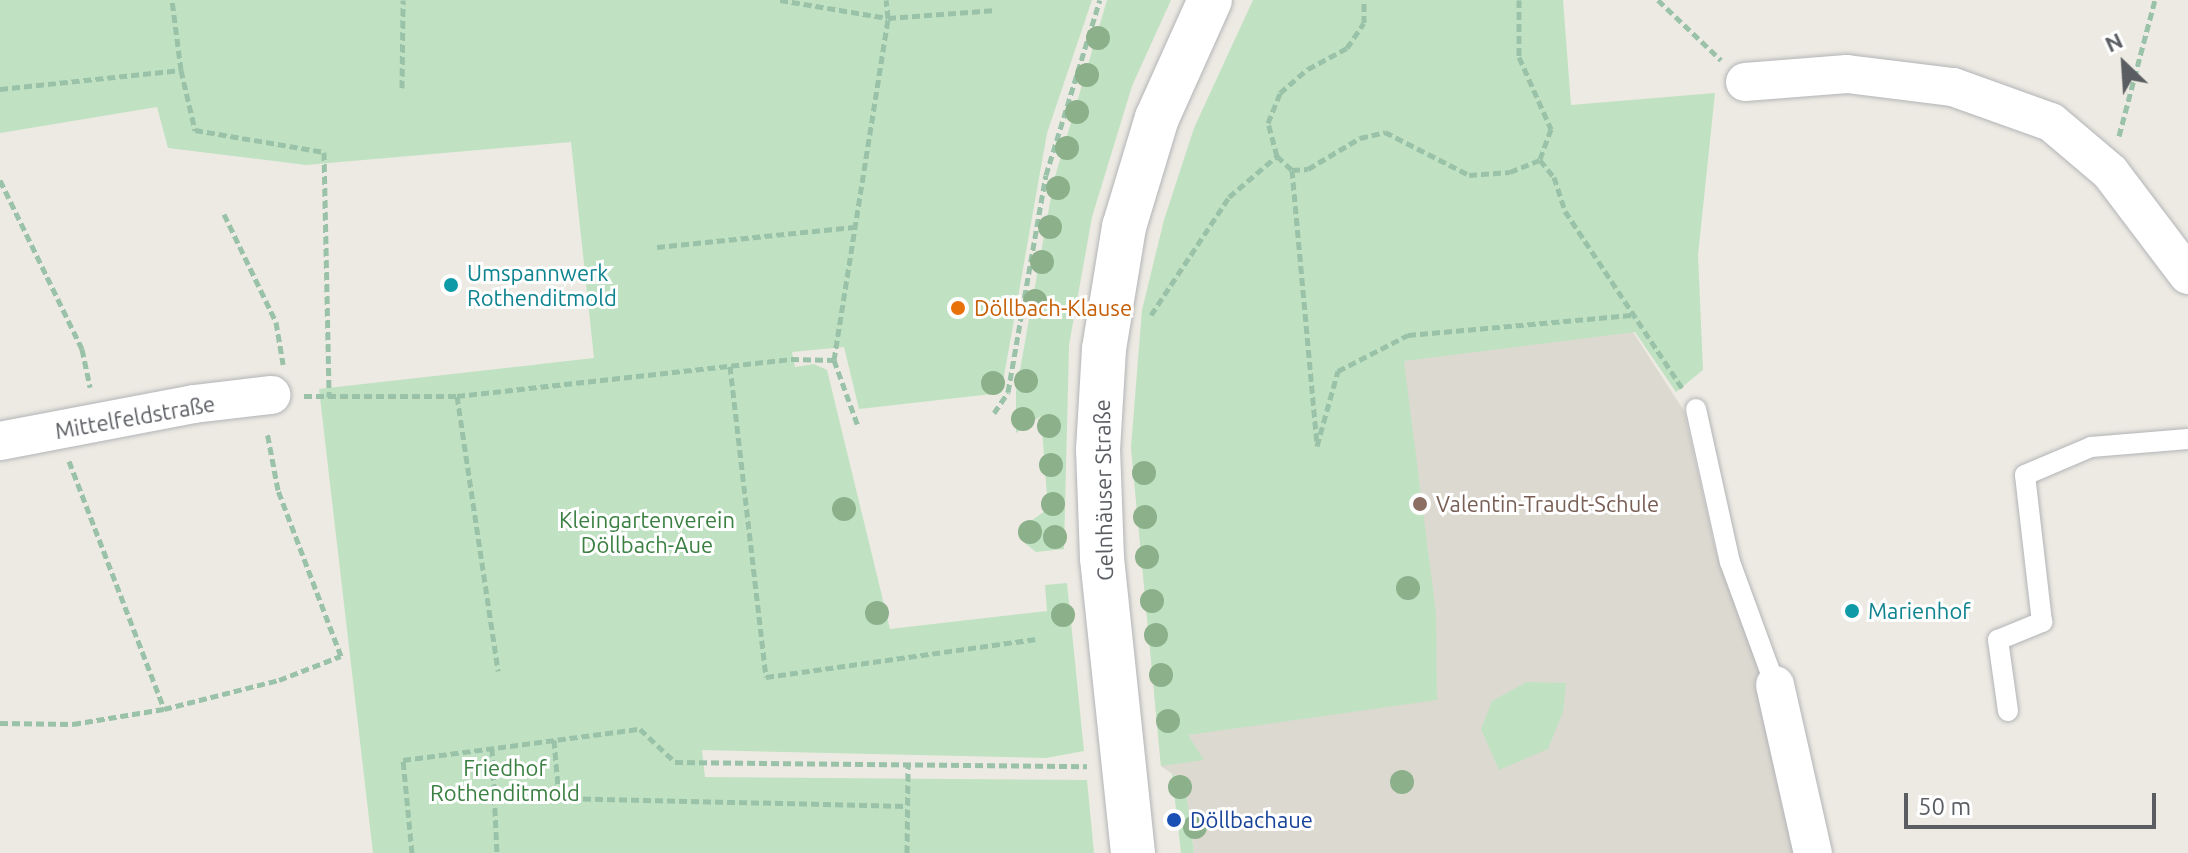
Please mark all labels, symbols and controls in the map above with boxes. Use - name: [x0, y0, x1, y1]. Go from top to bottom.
- north arrow: [2084, 24, 2164, 104]
- text: N: [2101, 27, 2126, 57]
- place label: Umspannwerk Rothenditmold: [467, 259, 617, 310]
- marker: Umspannwerk Rothenditmold: [442, 276, 460, 294]
- place label: Döllbach-Klause: [974, 295, 1132, 321]
- marker: Döllbach-Klause: [949, 299, 967, 317]
- street label: Mittelfeldstraße: [53, 390, 217, 444]
- street label: Gelnhäuser Straße: [1088, 399, 1118, 581]
- place label: Valentin-Traudt-Schule: [1436, 491, 1659, 517]
- marker: Valentin-Traudt-Schule: [1411, 495, 1429, 513]
- park label: Kleingartenverein Döllbach-Aue: [559, 506, 735, 558]
- place label: Marienhof: [1868, 598, 1971, 624]
- marker: Marienhof: [1843, 602, 1861, 620]
- park label: Friedhof Rothenditmold: [430, 754, 580, 806]
- scale bar: [1908, 777, 2160, 827]
- text: 50 m: [1918, 793, 1971, 820]
- place label: Döllbachaue: [1190, 807, 1313, 833]
- marker: Döllbachaue: [1165, 811, 1183, 829]

